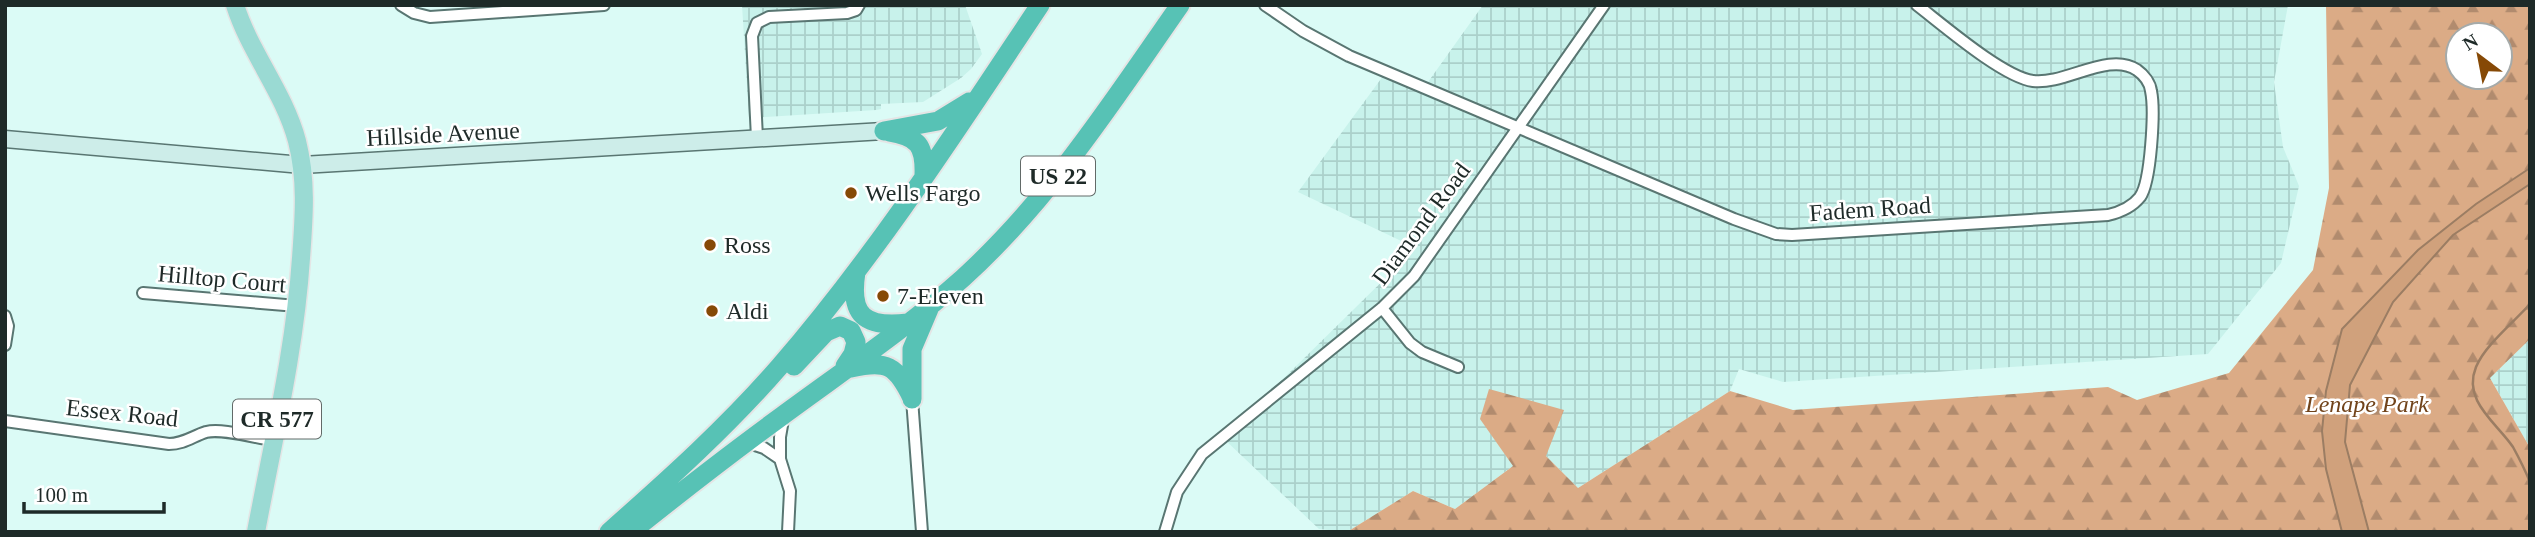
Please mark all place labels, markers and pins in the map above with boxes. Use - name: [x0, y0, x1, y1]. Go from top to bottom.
- place label: Wells Fargo: [865, 180, 981, 206]
- marker: Wells Fargo: [843, 185, 859, 201]
- place label: Ross: [724, 232, 771, 258]
- marker: Ross: [702, 237, 718, 253]
- place label: 7-Eleven: [897, 283, 984, 309]
- marker: 7-Eleven: [875, 288, 891, 304]
- place label: Aldi: [726, 298, 769, 324]
- marker: Aldi: [704, 303, 720, 319]

